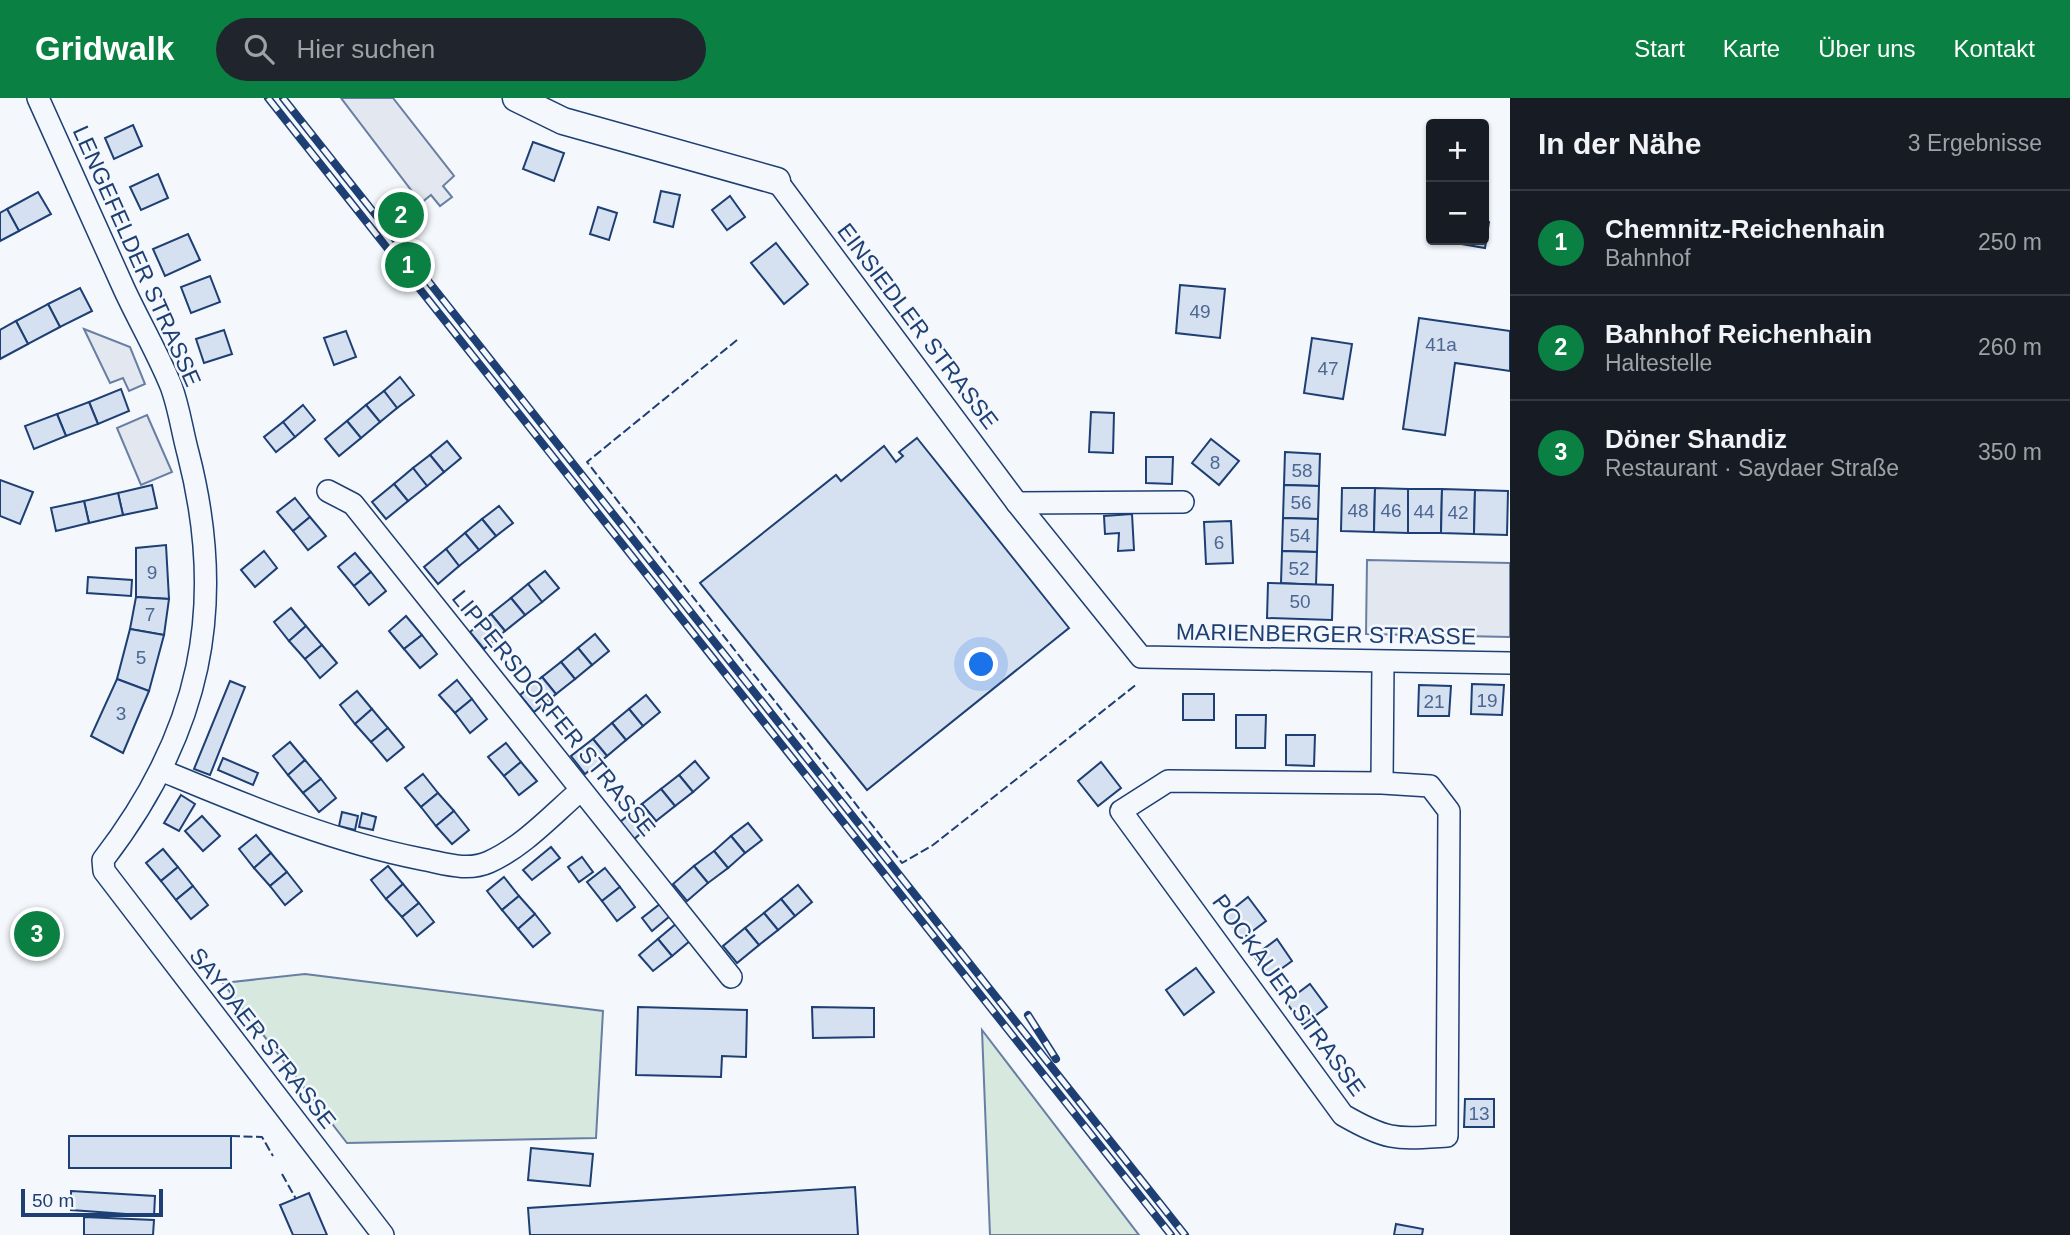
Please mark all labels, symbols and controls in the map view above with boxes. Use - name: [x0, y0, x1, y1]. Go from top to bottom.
- search box: [216, 18, 706, 81]
- text: Gridwalk: [35, 30, 174, 67]
- icon: search: [240, 30, 278, 68]
- text: Hier suchen: [296, 34, 435, 64]
- text: Start: [1634, 35, 1685, 62]
- text: Karte: [1723, 35, 1780, 62]
- text: Über uns: [1818, 35, 1916, 62]
- text: Kontakt: [1954, 35, 2035, 62]
- map controls: [1426, 119, 1489, 245]
- button: +: [1426, 119, 1489, 182]
- street label: LENGEFELDER STRASSE: [68, 122, 206, 390]
- text: In der Nähe: [1538, 127, 1701, 160]
- text: 3 Ergebnisse: [1908, 130, 2042, 156]
- button: −: [1426, 182, 1489, 245]
- pin: 2: [378, 189, 424, 241]
- text: Chemnitz-Reichenhain: [1605, 214, 1885, 244]
- street label: EINSIEDLER STRASSE: [832, 218, 1004, 434]
- text: 1: [1555, 229, 1567, 255]
- text: 250 m: [1978, 229, 2042, 255]
- pin: 1: [385, 239, 431, 291]
- text: Bahnhof: [1605, 245, 1691, 271]
- house number: 49: [1189, 301, 1211, 322]
- text: Bahnhof Reichenhain: [1605, 319, 1872, 349]
- house number: 41a: [1425, 334, 1457, 355]
- text: 2: [1555, 334, 1567, 360]
- text: 260 m: [1978, 334, 2042, 360]
- text: Haltestelle: [1605, 350, 1712, 376]
- house number: 47: [1317, 358, 1339, 379]
- text: Döner Shandiz: [1605, 424, 1787, 454]
- text: 3: [1555, 439, 1567, 465]
- text: 350 m: [1978, 439, 2042, 465]
- house number: 8: [1210, 452, 1220, 473]
- text: Restaurant · Saydaer Straße: [1605, 455, 1899, 481]
- house number: 58: [1291, 460, 1313, 481]
- house number: 56: [1290, 492, 1312, 513]
- house number: 48: [1347, 500, 1369, 521]
- house number: 46: [1380, 500, 1402, 521]
- house number: 44: [1413, 501, 1435, 522]
- house number: 42: [1447, 502, 1469, 523]
- house number: 54: [1289, 525, 1311, 546]
- house number: 6: [1214, 532, 1224, 553]
- house number: 52: [1288, 558, 1310, 579]
- house number: 9: [147, 562, 157, 583]
- street label: LIPPERSDORFER STRASSE: [447, 585, 661, 841]
- house number: 50: [1289, 591, 1311, 612]
- house number: 7: [145, 604, 155, 625]
- street label: MARIENBERGER STRASSE: [1176, 618, 1476, 650]
- house number: 5: [136, 647, 146, 668]
- your location: [964, 647, 998, 681]
- house number: 19: [1476, 690, 1498, 711]
- house number: 21: [1423, 691, 1445, 712]
- house number: 3: [116, 703, 126, 724]
- street label: POCKAUER STRASSE: [1207, 889, 1371, 1101]
- pin: 3: [14, 908, 60, 960]
- street label: SAYDAER STRASSE: [184, 943, 342, 1133]
- house number: 13: [1468, 1103, 1490, 1124]
- scale bar: [21, 1186, 163, 1218]
- text: 50 m: [32, 1190, 74, 1211]

